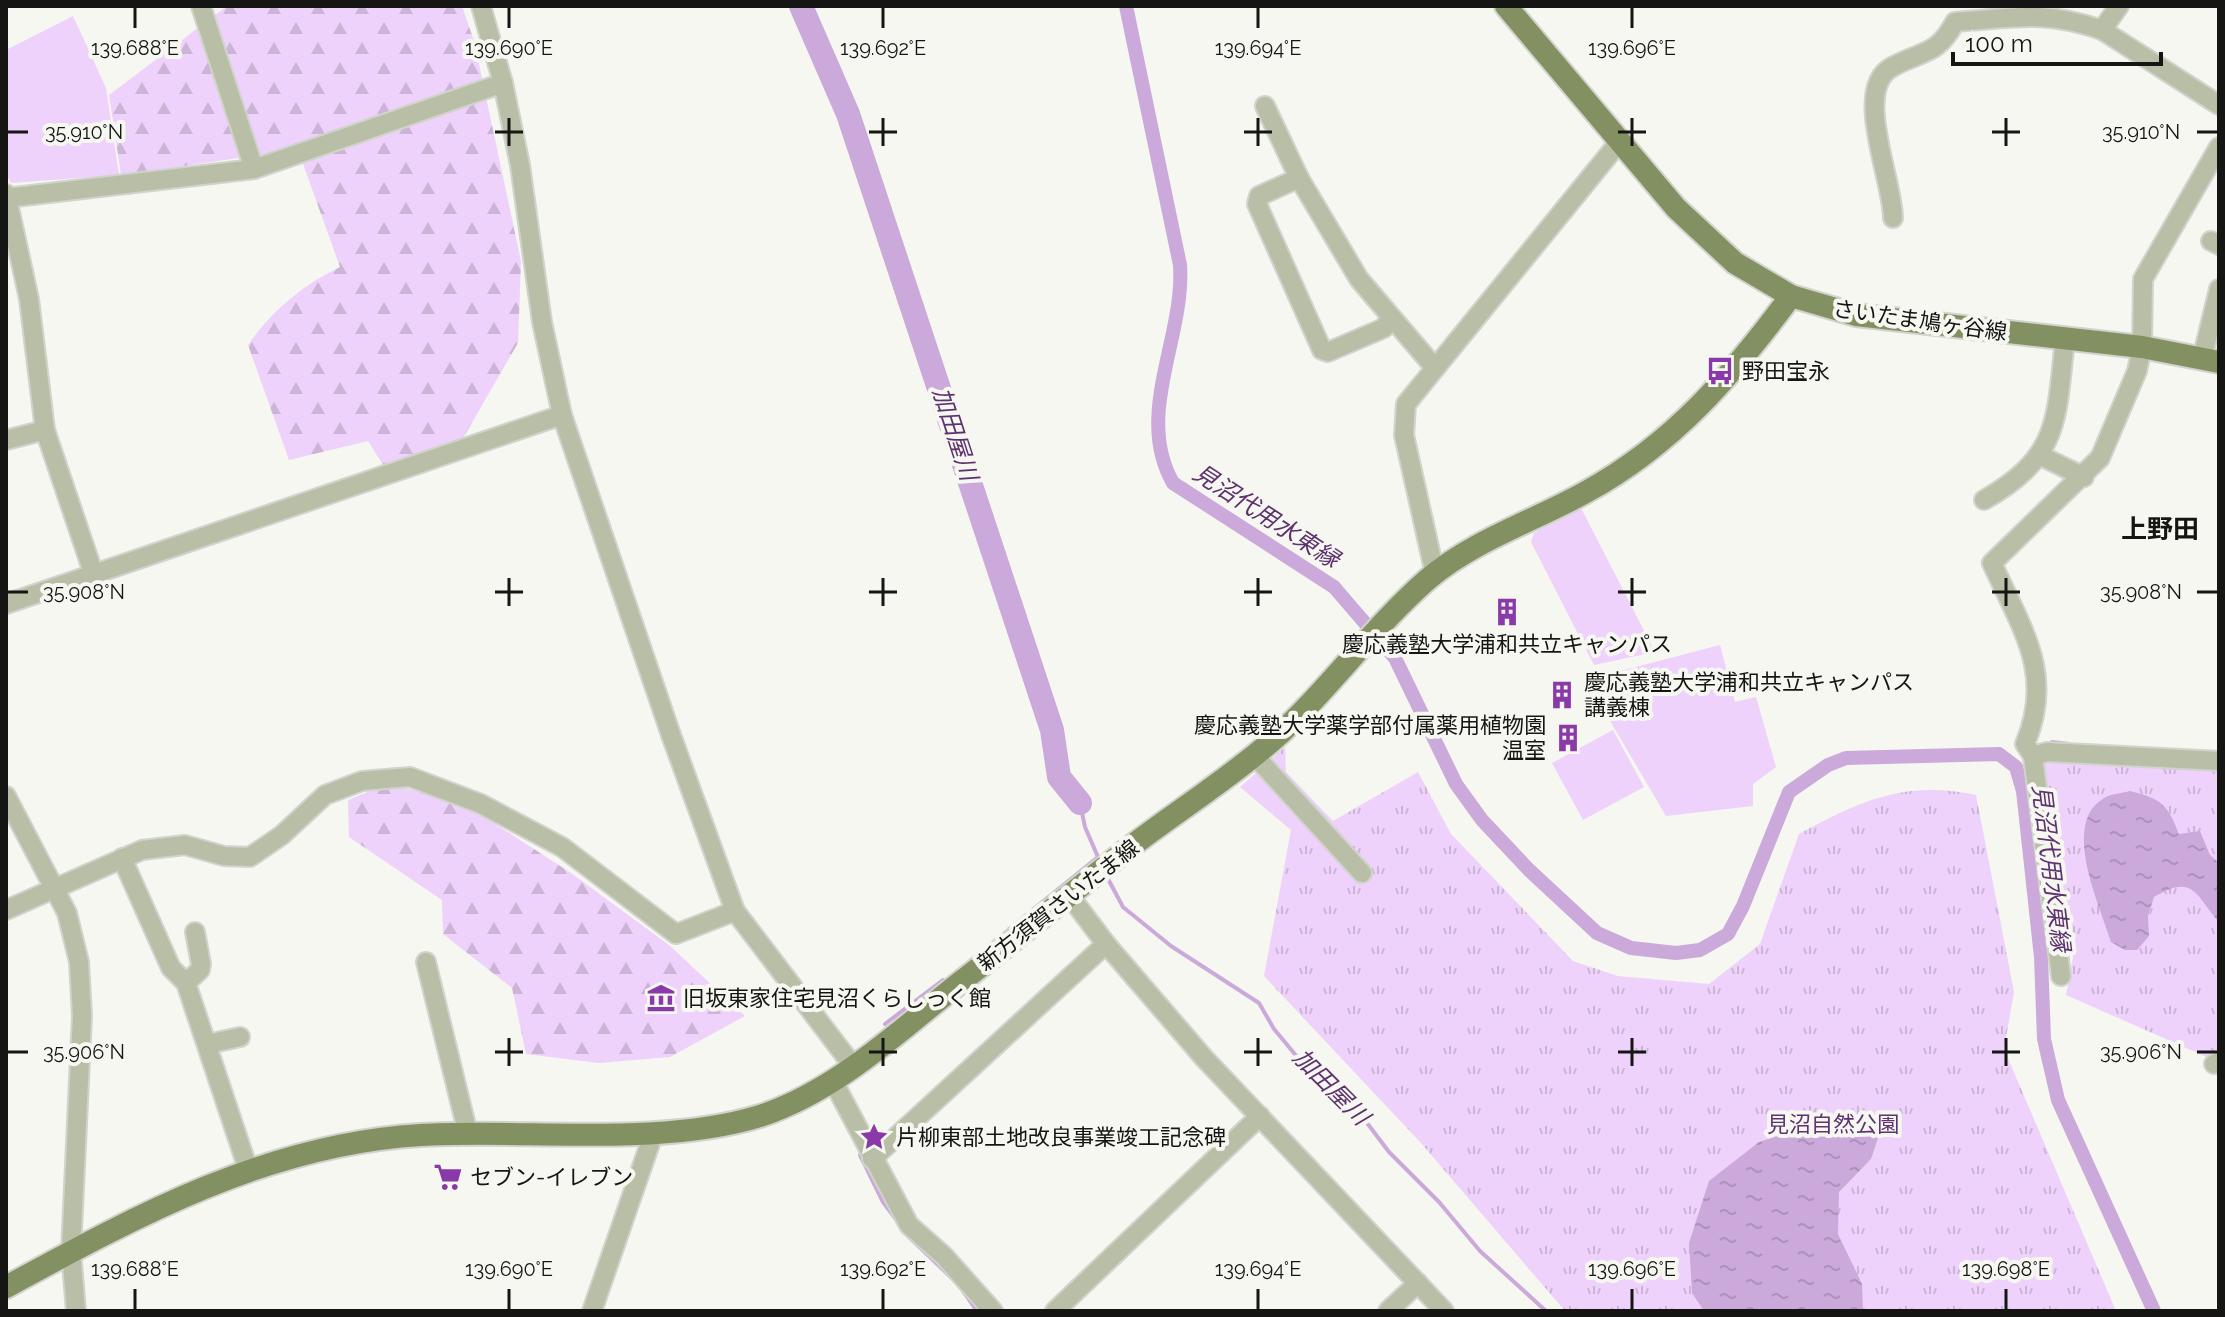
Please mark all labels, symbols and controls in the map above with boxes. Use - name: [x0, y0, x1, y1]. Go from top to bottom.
- scale bar: [1953, 16, 2161, 66]
- text: 100 m: [1965, 29, 2033, 58]
- text: 139.688°E: [91, 36, 179, 60]
- text: 139.690°E: [465, 36, 553, 60]
- text: 139.692°E: [840, 36, 926, 60]
- text: 139.694°E: [1215, 36, 1301, 60]
- text: 139.696°E: [1588, 36, 1676, 60]
- text: 35.910°N: [45, 120, 123, 144]
- text: 35.910°N: [2102, 120, 2180, 144]
- street label: さいたま鳩ヶ谷線: [1831, 295, 2009, 345]
- bus stop icon: 野田宝永: [1705, 356, 1735, 386]
- place label: 野田宝永: [1742, 358, 1830, 384]
- water label: 加田屋川: [927, 384, 985, 487]
- water label: 見沼代用水東縁: [1188, 458, 1347, 575]
- district label: 上野田: [2121, 514, 2199, 544]
- text: 35.908°N: [43, 580, 125, 604]
- text: 35.908°N: [2100, 580, 2182, 604]
- building icon: 慶応義塾大学浦和共立キャンパス: [1492, 597, 1522, 627]
- place label: 慶応義塾大学浦和共立キャンパス: [1342, 631, 1672, 657]
- place label: 慶応義塾大学浦和共立キャンパス 講義棟: [1584, 669, 1914, 720]
- building icon: 慶応義塾大学浦和共立キャンパス 講義棟: [1547, 680, 1577, 710]
- place label: 慶応義塾大学薬学部付属薬用植物園 温室: [1194, 712, 1546, 763]
- building icon: 慶応義塾大学薬学部付属薬用植物園 温室: [1553, 723, 1583, 753]
- water label: 見沼代用水東縁: [2027, 783, 2076, 956]
- street label: 新方須賀さいたま線: [972, 834, 1144, 976]
- museum icon: 旧坂東家住宅見沼くらしっく館: [646, 983, 676, 1013]
- place label: 旧坂東家住宅見沼くらしっく館: [683, 985, 991, 1011]
- text: 35.906°N: [43, 1040, 125, 1064]
- text: 35.906°N: [2100, 1040, 2182, 1064]
- water label: 加田屋川: [1287, 1042, 1378, 1133]
- park label: 見沼自然公園: [1767, 1111, 1899, 1137]
- place icon: 片柳東部土地改良事業竣工記念碑: [859, 1122, 889, 1152]
- place label: 片柳東部土地改良事業竣工記念碑: [896, 1124, 1226, 1150]
- supermarket icon: セブン-イレブン: [433, 1162, 463, 1192]
- place label: セブン-イレブン: [470, 1164, 633, 1190]
- text: 139.688°E: [91, 1257, 179, 1281]
- text: 139.690°E: [465, 1257, 553, 1281]
- text: 139.692°E: [840, 1257, 926, 1281]
- text: 139.694°E: [1215, 1257, 1301, 1281]
- text: 139.696°E: [1588, 1257, 1676, 1281]
- text: 139.698°E: [1962, 1257, 2050, 1281]

